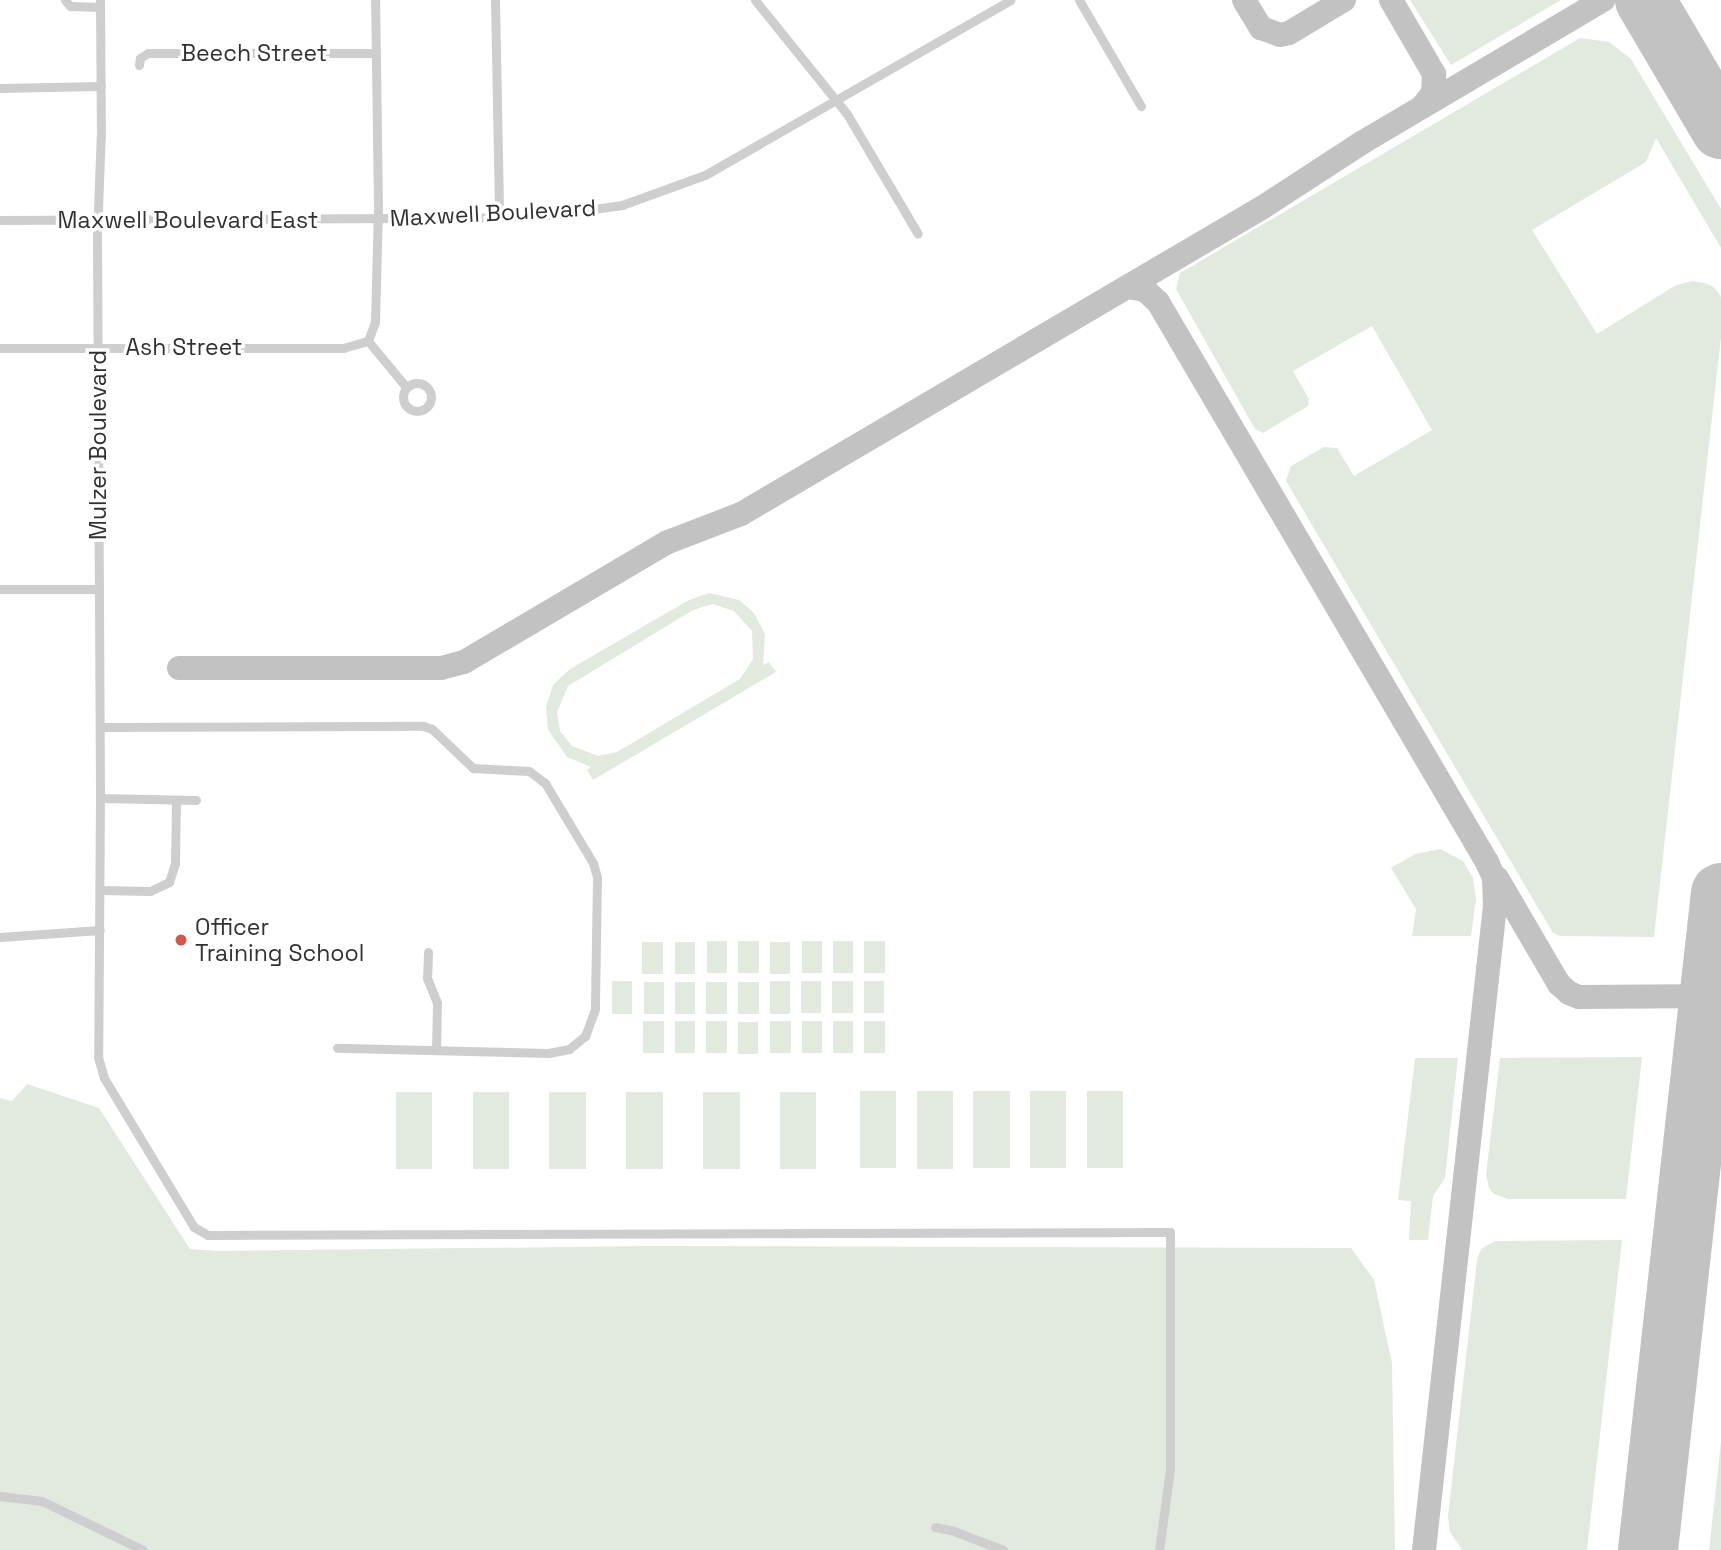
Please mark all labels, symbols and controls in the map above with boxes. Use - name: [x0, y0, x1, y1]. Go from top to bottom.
- street label: Beech Street: [181, 39, 327, 67]
- street label: Maxwell Boulevard: [389, 194, 597, 232]
- street label: Maxwell Boulevard East: [58, 206, 318, 234]
- street label: Ash Street: [126, 333, 242, 361]
- street label: Mulzer Boulevard: [84, 350, 112, 540]
- place label: Officer Training School: [195, 913, 364, 967]
- marker: Officer Training School: [173, 932, 189, 948]

